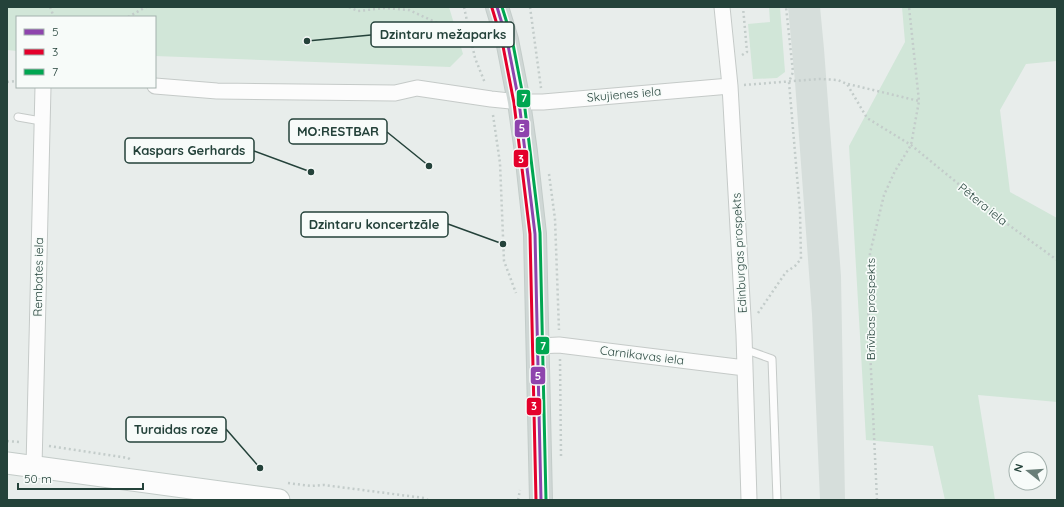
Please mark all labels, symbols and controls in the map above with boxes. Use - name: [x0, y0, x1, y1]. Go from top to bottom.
- legend: [16, 16, 156, 88]
- callout: Dzintaru mežaparks: [371, 22, 514, 47]
- text: 5: [52, 24, 59, 39]
- text: Dzintaru mežaparks: [380, 26, 506, 42]
- text: 3: [52, 44, 58, 59]
- text: 7: [52, 64, 58, 79]
- street label: Skujienes iela: [586, 83, 662, 105]
- line badge: 7: [516, 89, 531, 108]
- text: 7: [521, 91, 527, 105]
- callout: MO:RESTBAR: [289, 119, 387, 144]
- line badge: 5: [514, 119, 530, 138]
- text: 5: [519, 121, 525, 135]
- text: MO:RESTBAR: [297, 123, 379, 139]
- callout: Kaspars Gerhards: [125, 138, 254, 163]
- text: Kaspars Gerhards: [133, 142, 245, 158]
- line badge: 3: [513, 149, 529, 168]
- text: 3: [518, 152, 524, 166]
- street label: Pētera iela: [955, 180, 1011, 228]
- street label: Edinburgas prospekts: [728, 192, 750, 314]
- callout: Dzintaru koncertzāle: [301, 212, 448, 237]
- text: Dzintaru koncertzāle: [309, 216, 440, 232]
- street label: Rembates iela: [30, 237, 46, 317]
- street label: Brīvības prospekts: [863, 257, 878, 360]
- line badge: 7: [535, 336, 550, 355]
- text: 7: [540, 339, 546, 353]
- street label: Carnikavas iela: [599, 342, 685, 368]
- line badge: 5: [530, 366, 546, 385]
- text: 5: [535, 369, 541, 383]
- line badge: 3: [526, 397, 542, 416]
- text: 3: [531, 399, 537, 413]
- callout: Turaidas roze: [126, 417, 226, 442]
- text: Turaidas roze: [134, 421, 218, 437]
- north arrow: [1008, 451, 1048, 491]
- text: N: [1011, 462, 1026, 474]
- scale bar: [18, 465, 143, 491]
- text: 50 m: [24, 471, 52, 486]

